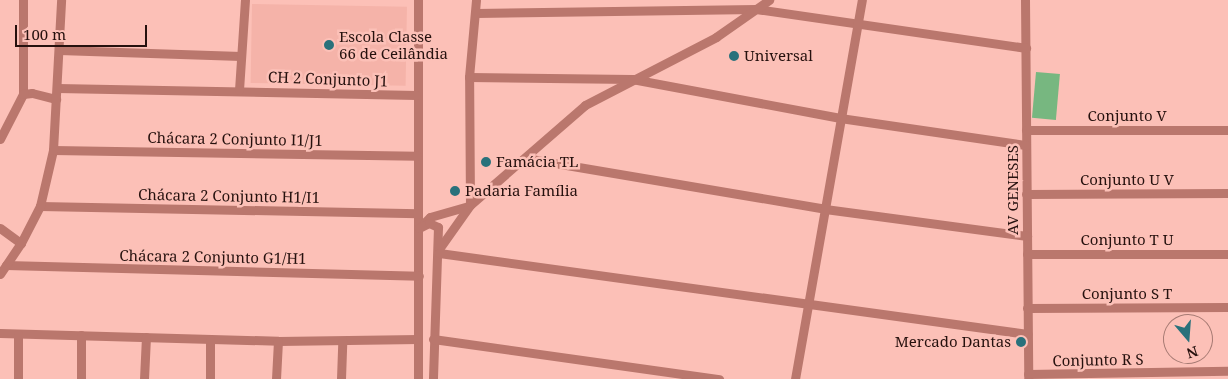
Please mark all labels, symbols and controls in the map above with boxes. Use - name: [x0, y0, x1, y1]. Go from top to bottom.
- scale bar: [18, 15, 150, 47]
- text: 100 m: [23, 24, 66, 44]
- place label: Escola Classe 66 de Ceilândia: [339, 27, 448, 62]
- marker: Escola Classe 66 de Ceilândia: [323, 39, 335, 51]
- place label: Universal: [744, 47, 813, 65]
- marker: Universal: [728, 50, 740, 62]
- street label: CH 2 Conjunto J1: [268, 68, 388, 90]
- street label: Conjunto V: [1087, 107, 1167, 125]
- street label: Chácara 2 Conjunto I1/J1: [147, 128, 323, 150]
- street label: AV GENESES: [1004, 145, 1022, 235]
- place label: Famácia TL: [496, 153, 578, 171]
- marker: Famácia TL: [480, 156, 492, 168]
- street label: Conjunto U V: [1080, 171, 1174, 189]
- place label: Padaria Família: [465, 182, 578, 200]
- street label: Chácara 2 Conjunto H1/I1: [138, 185, 320, 207]
- marker: Padaria Família: [449, 185, 461, 197]
- street label: Conjunto T U: [1081, 231, 1173, 249]
- street label: Chácara 2 Conjunto G1/H1: [119, 246, 307, 268]
- street label: Conjunto S T: [1082, 285, 1172, 303]
- north arrow: [1163, 314, 1213, 364]
- place label: Mercado Dantas: [895, 333, 1011, 351]
- marker: Mercado Dantas: [1015, 336, 1027, 348]
- text: N: [1184, 342, 1201, 364]
- street label: Conjunto R S: [1052, 350, 1144, 370]

